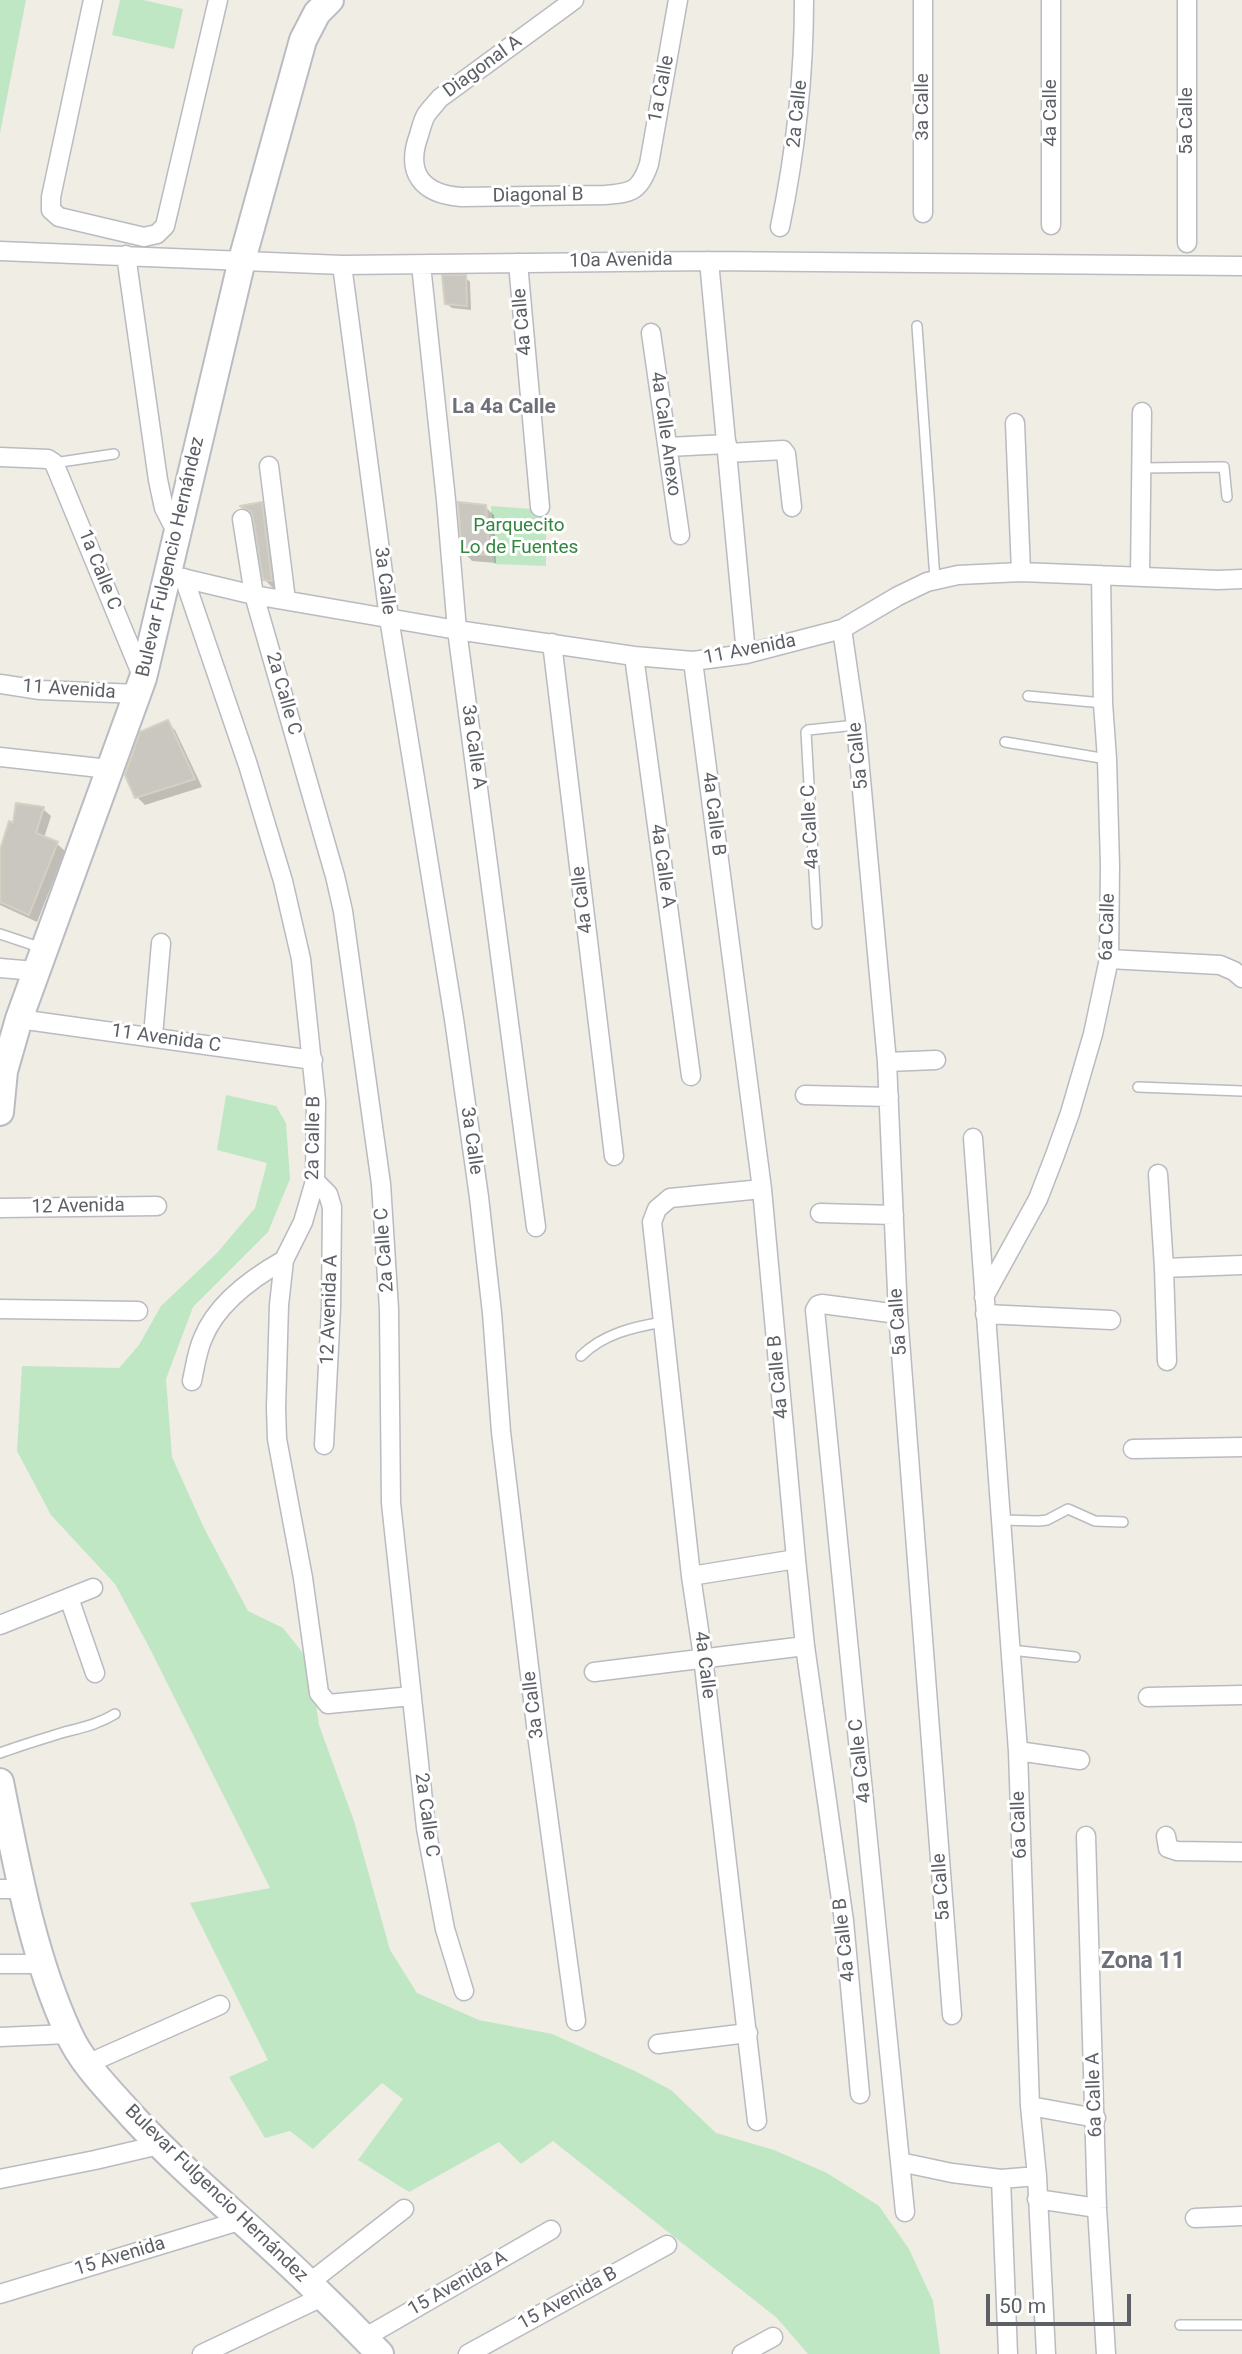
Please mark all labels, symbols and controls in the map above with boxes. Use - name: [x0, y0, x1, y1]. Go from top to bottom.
- street label: Diagonal A: [439, 31, 527, 103]
- street label: 1a Calle: [644, 54, 680, 124]
- street label: 3a Calle: [912, 73, 934, 141]
- street label: 2a Calle: [783, 79, 813, 149]
- street label: 4a Calle: [1040, 79, 1062, 147]
- street label: 5a Calle: [1176, 87, 1198, 155]
- street label: Diagonal B: [492, 184, 584, 208]
- street label: 10a Avenida: [569, 249, 673, 273]
- street label: 4a Calle: [509, 287, 537, 357]
- street label: 4a Calle Anexo: [645, 370, 685, 498]
- district label: La 4a Calle: [452, 395, 556, 421]
- street label: Bulevar Fulgencio Hernández: [132, 435, 210, 679]
- park label: Parquecito Lo de Fuentes: [460, 515, 578, 559]
- street label: 1a Calle C: [73, 526, 125, 614]
- street label: 3a Calle: [369, 546, 399, 616]
- street label: 11 Avenida: [702, 630, 798, 670]
- street label: 2a Calle C: [260, 650, 306, 738]
- street label: 11 Avenida: [22, 675, 116, 705]
- street label: 3a Calle A: [456, 703, 490, 791]
- street label: 5a Calle: [844, 721, 874, 791]
- street label: 4a Calle B: [697, 771, 729, 857]
- street label: 4a Calle C: [797, 784, 825, 870]
- street label: 4a Calle A: [645, 822, 679, 910]
- street label: 4a Calle: [568, 865, 598, 935]
- street label: 6a Calle: [1095, 893, 1121, 961]
- street label: 11 Avenida C: [110, 1020, 222, 1058]
- street label: 2a Calle B: [302, 1096, 326, 1180]
- street label: 3a Calle: [455, 1106, 487, 1176]
- street label: 12 Avenida: [31, 1195, 125, 1219]
- street label: 2a Calle C: [371, 1207, 399, 1293]
- street label: 12 Avenida A: [317, 1254, 343, 1366]
- street label: 5a Calle: [885, 1287, 913, 1357]
- street label: 4a Calle B: [764, 1334, 794, 1420]
- street label: 4a Calle: [689, 1630, 719, 1700]
- street label: 3a Calle: [519, 1670, 549, 1740]
- street label: 4a Calle C: [845, 1718, 877, 1804]
- street label: 2a Calle C: [409, 1771, 443, 1859]
- street label: 6a Calle: [1007, 1791, 1033, 1859]
- street label: 5a Calle: [928, 1852, 956, 1922]
- street label: 4a Calle B: [829, 1897, 861, 1983]
- district label: Zona 11: [1101, 1948, 1185, 1976]
- street label: 6a Calle A: [1082, 2052, 1108, 2138]
- street label: Bulevar Fulgencio Hernández: [120, 2100, 312, 2288]
- street label: 15 Avenida: [72, 2232, 168, 2282]
- street label: 15 Avenida A: [404, 2247, 512, 2321]
- street label: 15 Avenida B: [514, 2262, 622, 2336]
- scale bar: [990, 2280, 1135, 2324]
- text: 50 m: [999, 2294, 1046, 2318]

